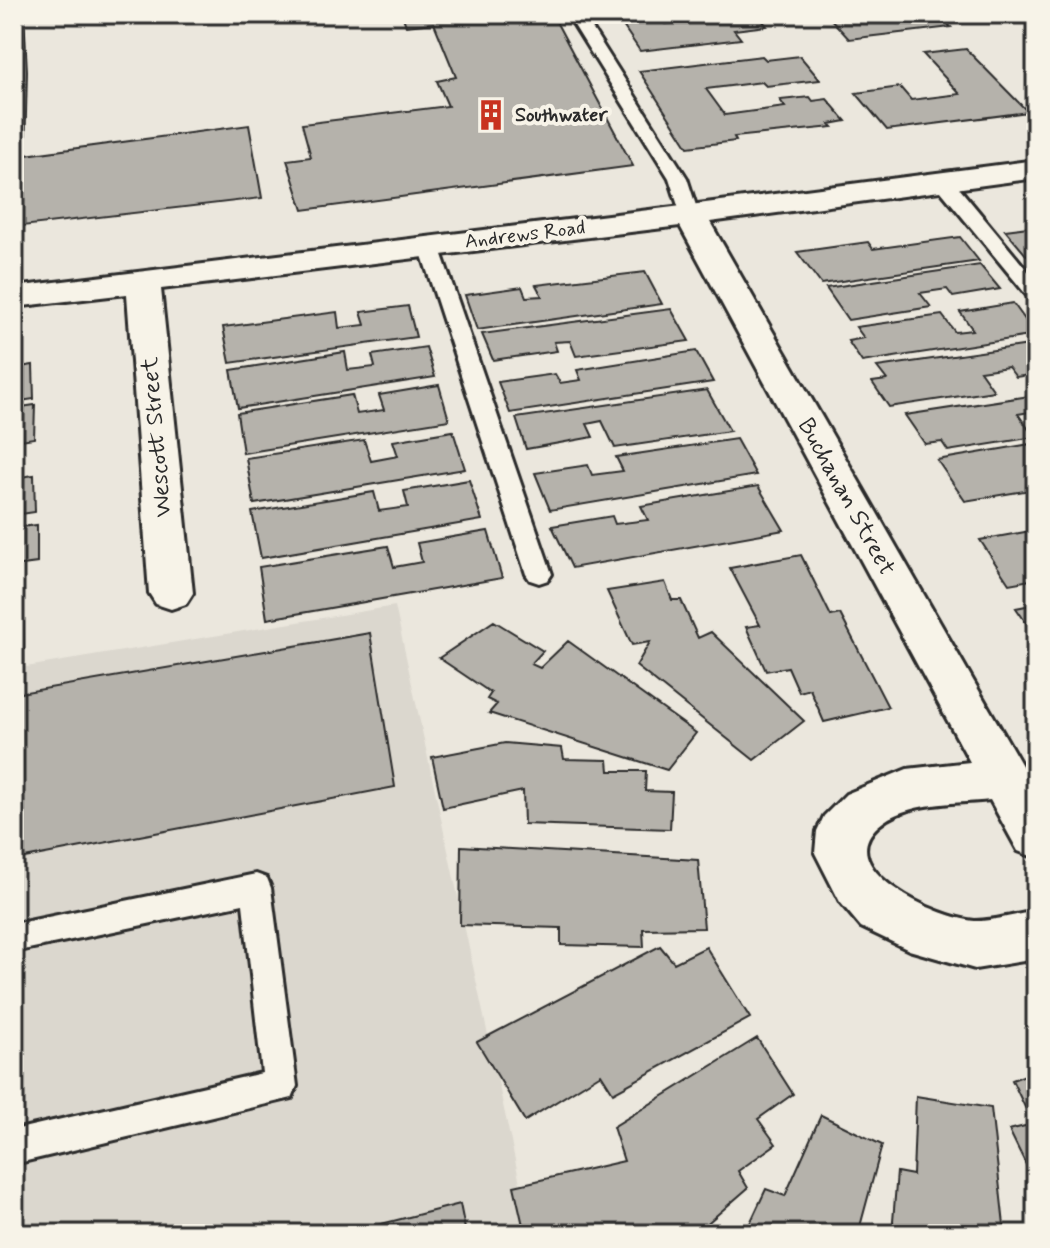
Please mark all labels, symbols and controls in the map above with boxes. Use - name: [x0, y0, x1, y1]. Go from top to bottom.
- building icon: Southwater: [474, 98, 508, 132]
- place label: Southwater: [515, 102, 608, 129]
- street label: Andrews Road: [463, 214, 587, 256]
- street label: Wescott Street: [135, 356, 179, 518]
- street label: Buchanan Street: [790, 413, 902, 581]

